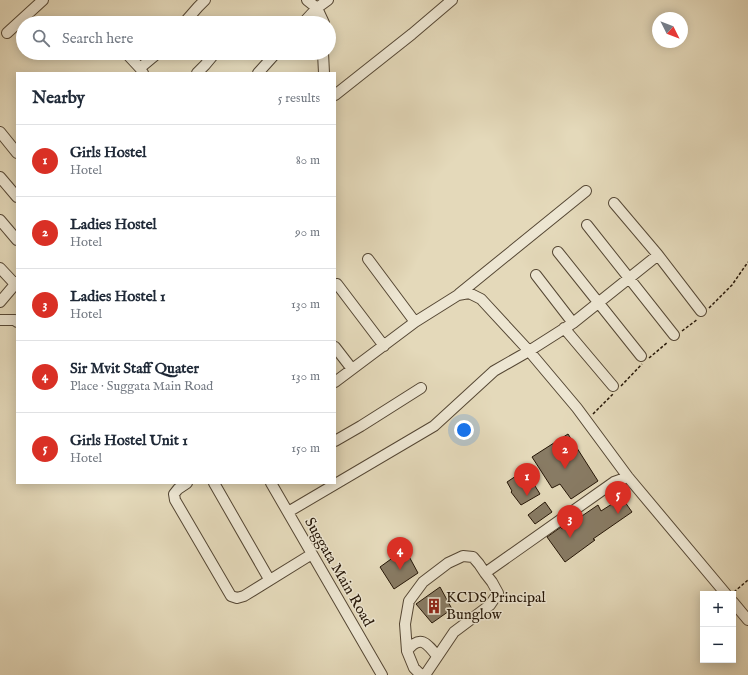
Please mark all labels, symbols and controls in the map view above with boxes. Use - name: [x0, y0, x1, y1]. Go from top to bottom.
- north arrow: [652, 12, 688, 48]
- search box: [16, 16, 336, 60]
- icon: search: [30, 27, 52, 49]
- text: Search here: [62, 29, 133, 48]
- text: Nearby: [32, 88, 85, 109]
- text: 5 results: [278, 90, 320, 107]
- text: Girls Hostel: [70, 143, 146, 162]
- text: 1: [43, 152, 47, 169]
- text: 80 m: [296, 152, 320, 169]
- text: Hotel: [70, 162, 102, 179]
- text: Ladies Hostel: [70, 215, 157, 234]
- text: 2: [42, 224, 48, 241]
- text: 90 m: [295, 224, 320, 241]
- text: Hotel: [70, 234, 102, 251]
- text: Ladies Hostel 1: [70, 287, 166, 306]
- text: 3: [43, 296, 47, 313]
- text: 130 m: [291, 296, 320, 313]
- text: Hotel: [70, 306, 102, 323]
- text: Sir Mvit Staff Quater: [70, 359, 199, 378]
- text: 4: [42, 368, 48, 385]
- text: 130 m: [291, 368, 320, 385]
- text: Place · Suggata Main Road: [70, 378, 213, 395]
- your location: [454, 420, 474, 440]
- text: Girls Hostel Unit 1: [70, 431, 188, 450]
- pin: 2: [552, 436, 578, 469]
- text: 5: [43, 440, 47, 457]
- text: 150 m: [291, 440, 320, 457]
- text: Hotel: [70, 450, 102, 467]
- pin: 1: [514, 463, 540, 496]
- pin: 5: [605, 481, 631, 514]
- pin: 3: [557, 505, 583, 538]
- street label: Suggata Main Road: [300, 514, 378, 631]
- pin: 4: [387, 537, 413, 570]
- place label: KCDS Principal Bunglow: [446, 588, 547, 624]
- map controls: [700, 591, 736, 663]
- button: +: [700, 591, 736, 627]
- building icon: KCDS Principal Bunglow: [425, 597, 443, 615]
- button: −: [700, 627, 736, 663]

